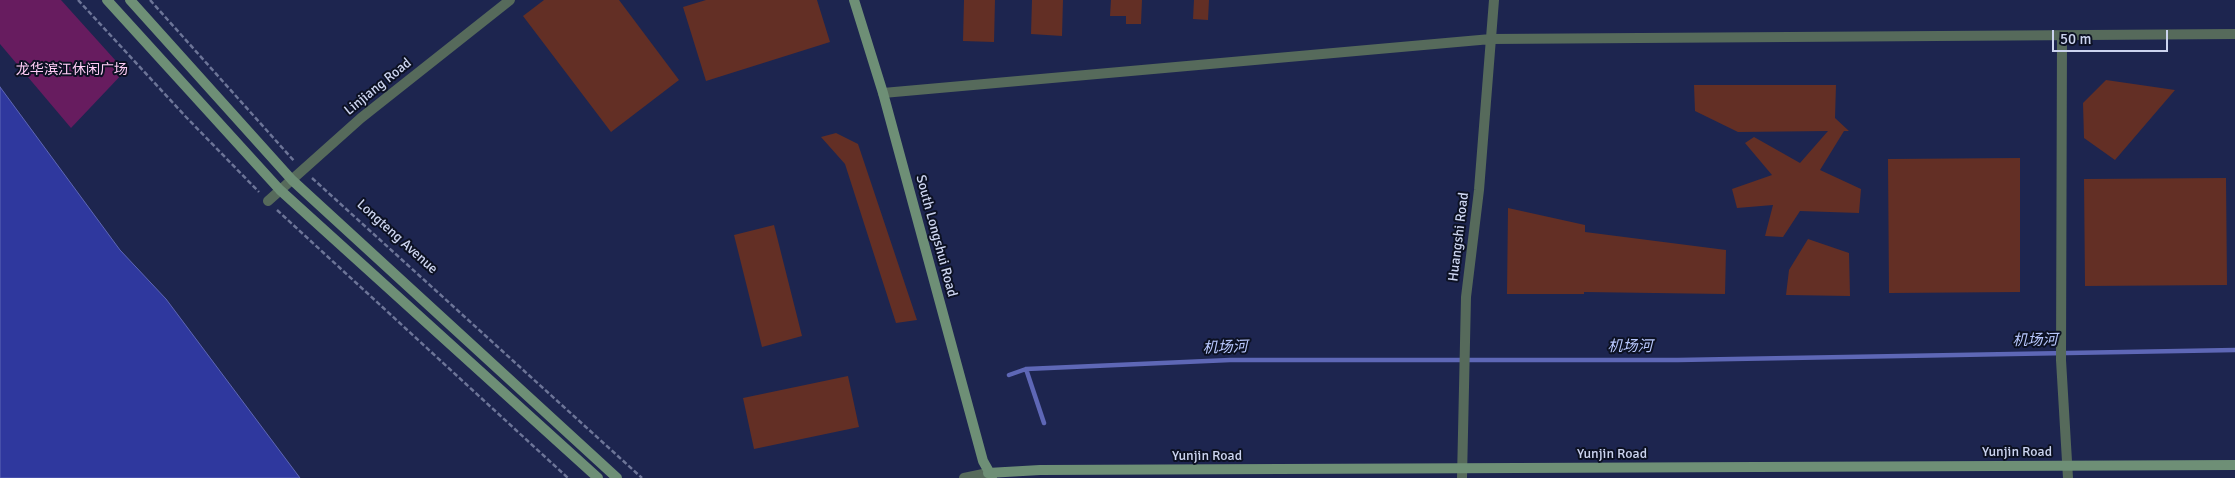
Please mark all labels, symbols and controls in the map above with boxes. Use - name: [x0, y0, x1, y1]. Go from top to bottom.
- scale bar: [2055, 20, 2171, 52]
- text: 50 m: [2060, 30, 2091, 48]
- street label: Linjiang Road: [341, 55, 415, 119]
- park label: 龙华滨江休闲广场: [16, 62, 128, 78]
- street label: South Longshui Road: [912, 173, 960, 299]
- street label: Huangshi Road: [1445, 191, 1473, 283]
- street label: Longteng Avenue: [353, 196, 441, 278]
- water label: 机场河: [2012, 332, 2058, 350]
- water label: 机场河: [1202, 338, 1248, 358]
- water label: 机场河: [1608, 338, 1652, 356]
- street label: Yunjin Road: [1982, 444, 2052, 460]
- street label: Yunjin Road: [1577, 446, 1647, 462]
- street label: Yunjin Road: [1172, 448, 1242, 464]

